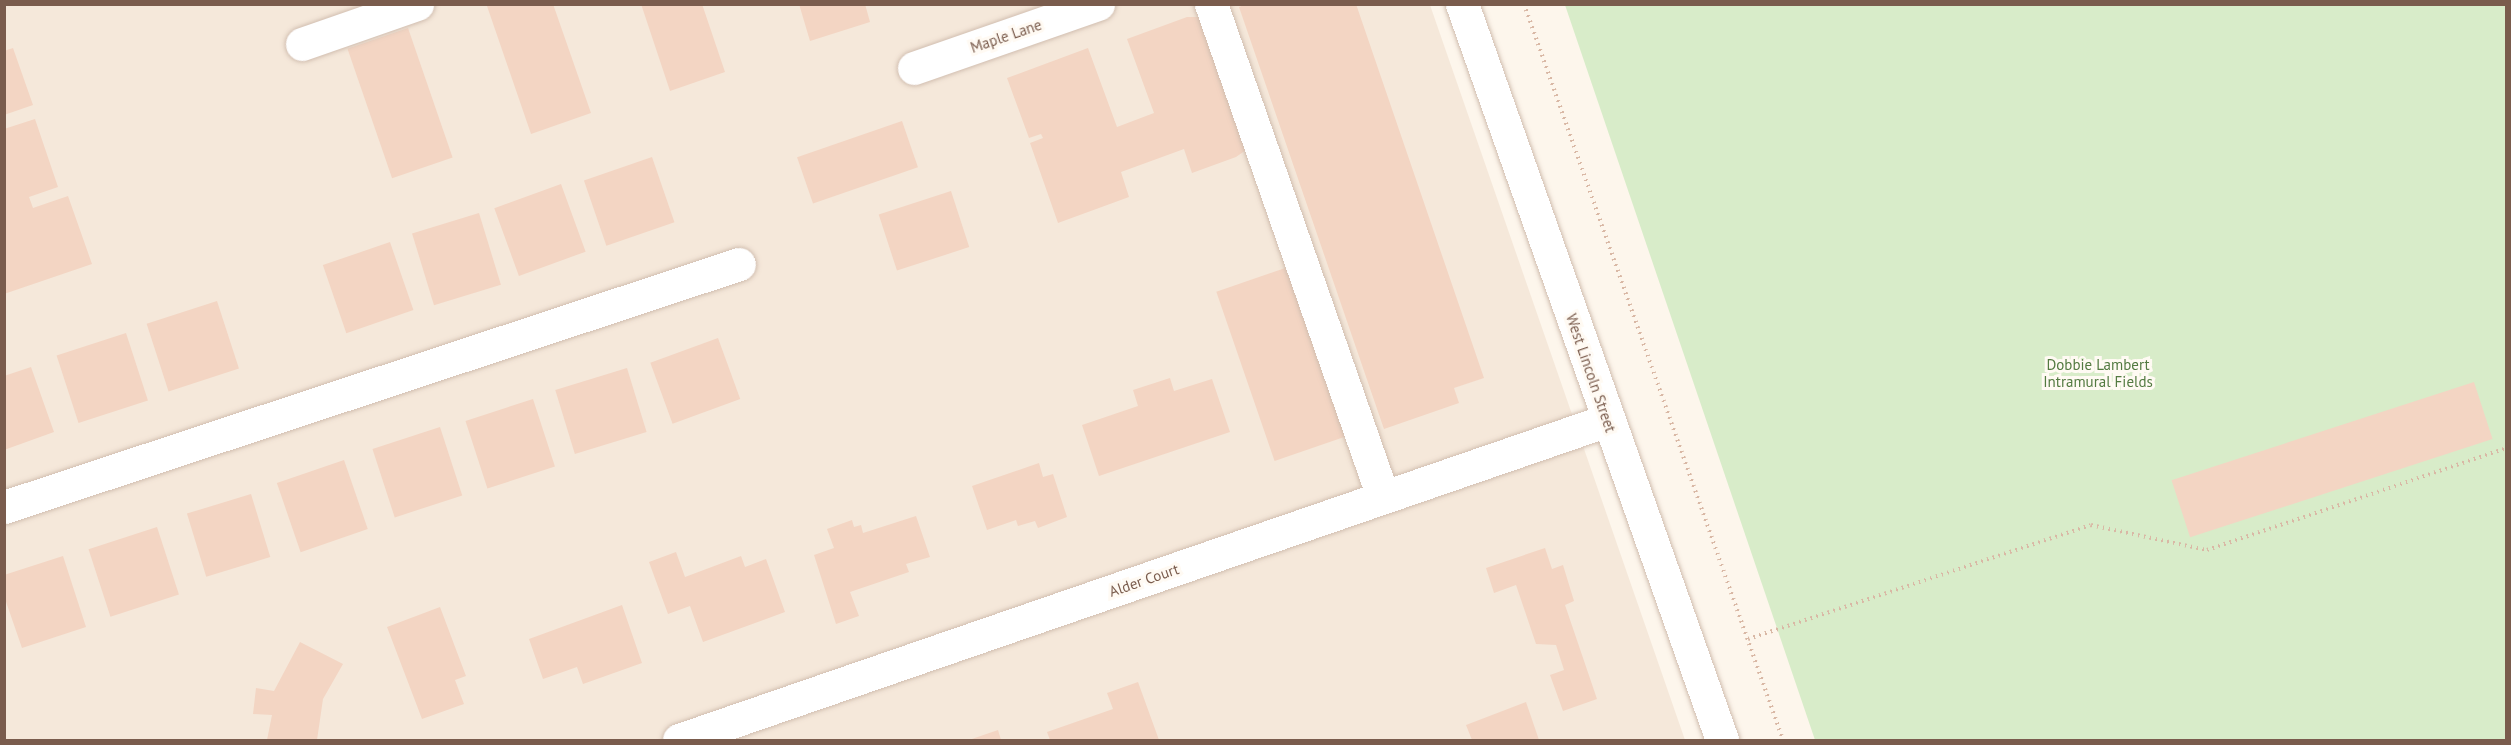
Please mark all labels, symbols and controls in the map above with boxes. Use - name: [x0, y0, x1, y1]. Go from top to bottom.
- street label: Maple Lane: [968, 15, 1044, 57]
- street label: West Lincoln Street: [1562, 311, 1620, 435]
- park label: Dobbie Lambert Intramural Fields: [2043, 355, 2153, 390]
- street label: Alder Court: [1107, 560, 1181, 600]

